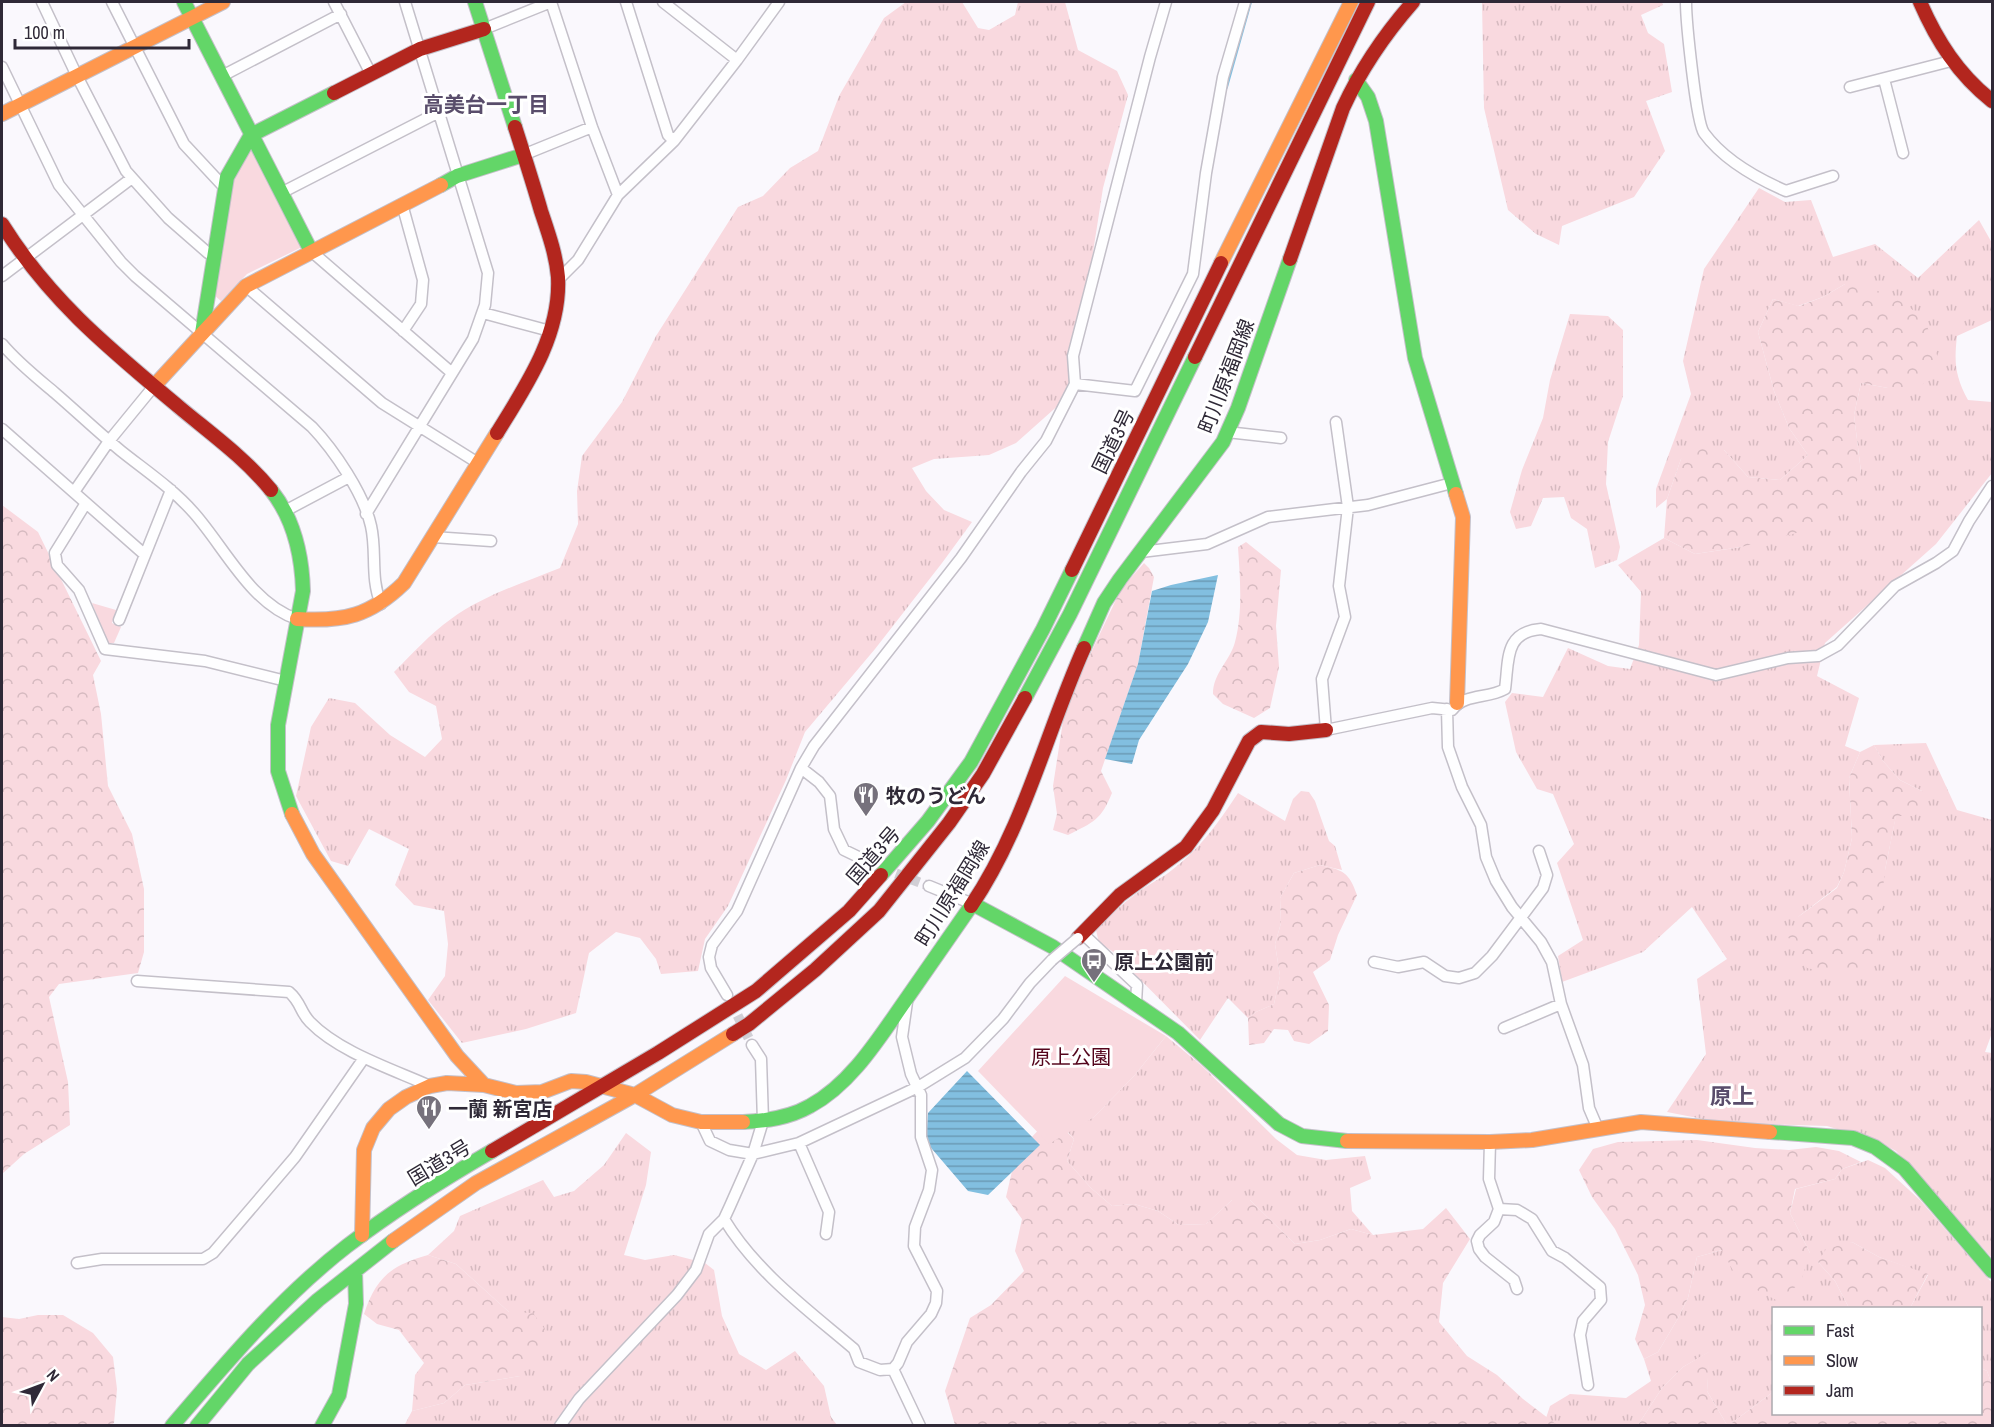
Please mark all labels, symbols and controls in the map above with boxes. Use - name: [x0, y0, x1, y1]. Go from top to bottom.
- scale bar: [15, 12, 189, 50]
- text: 100 m: [24, 20, 65, 45]
- district label: 高美台一丁目: [423, 90, 549, 119]
- street label: 町川原福岡線: [1192, 315, 1260, 437]
- street label: 国道3号: [1086, 404, 1140, 478]
- restaurant icon: 牧のうどん: [851, 780, 881, 818]
- place label: 牧のうどん: [886, 782, 986, 809]
- street label: 国道3号: [840, 820, 906, 890]
- street label: 町川原福岡線: [909, 835, 995, 951]
- bus stop icon: 原上公園前: [1079, 946, 1109, 984]
- place label: 原上公園前: [1114, 948, 1214, 975]
- park label: 原上公園: [1031, 1043, 1111, 1070]
- district label: 原上: [1710, 1081, 1754, 1111]
- restaurant icon: 一蘭 新宮店: [414, 1093, 444, 1131]
- place label: 一蘭 新宮店: [448, 1095, 553, 1122]
- street label: 国道3号: [402, 1133, 476, 1191]
- legend: [1772, 1307, 1982, 1415]
- text: Fast: [1826, 1318, 1854, 1343]
- text: Slow: [1826, 1348, 1858, 1373]
- north arrow: [12, 1355, 72, 1415]
- text: N: [42, 1364, 65, 1386]
- text: Jam: [1826, 1378, 1854, 1403]

